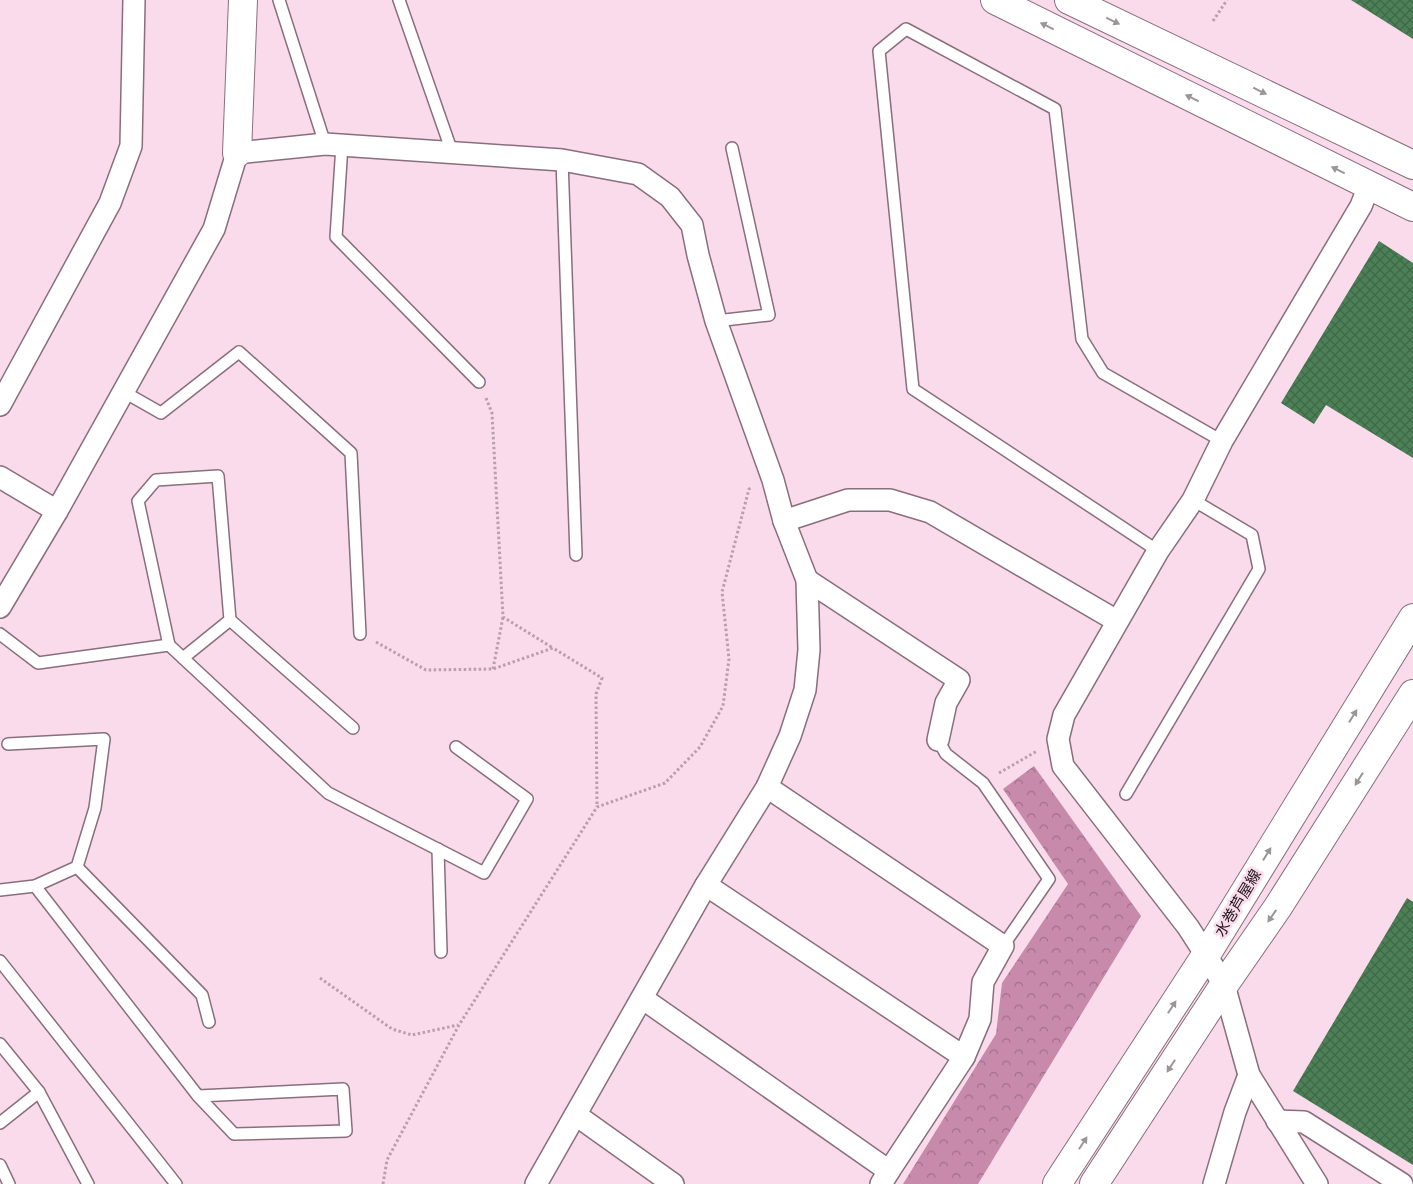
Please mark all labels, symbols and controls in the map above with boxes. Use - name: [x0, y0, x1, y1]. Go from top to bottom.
- one-way arrow: [1106, 17, 1121, 25]
- one-way arrow: [1040, 22, 1054, 30]
- one-way arrow: [1253, 87, 1267, 95]
- one-way arrow: [1185, 94, 1199, 102]
- one-way arrow: [1331, 166, 1345, 174]
- one-way arrow: [1348, 710, 1358, 723]
- one-way arrow: [1354, 773, 1364, 786]
- one-way arrow: [1263, 848, 1272, 861]
- street label: 水巻芦屋線: [1210, 866, 1265, 940]
- one-way arrow: [1267, 910, 1277, 923]
- one-way arrow: [1167, 1000, 1177, 1014]
- one-way arrow: [1166, 1059, 1176, 1072]
- one-way arrow: [1078, 1136, 1088, 1150]

